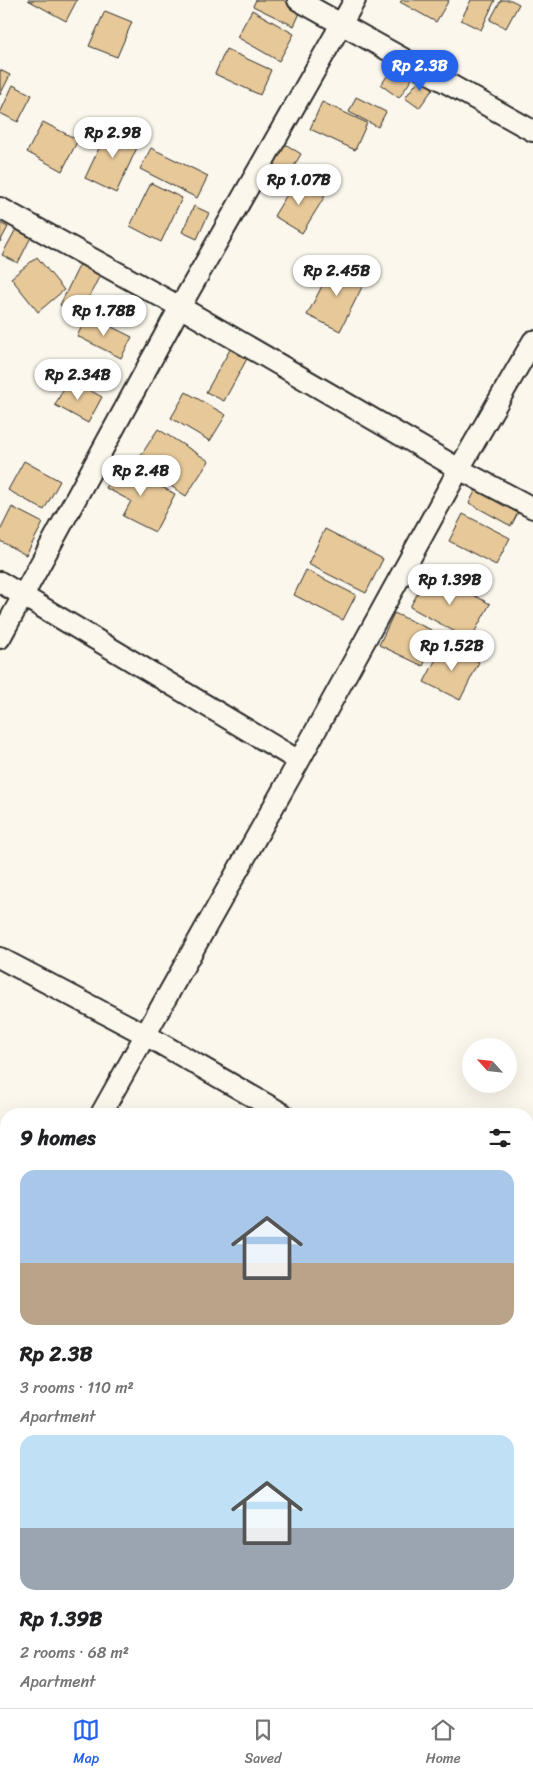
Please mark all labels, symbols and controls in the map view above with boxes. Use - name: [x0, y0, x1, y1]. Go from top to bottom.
- pin: Rp 2.3B: [374, 49, 466, 92]
- text: Rp 2.3B: [392, 51, 448, 80]
- pin: Rp 2.9B: [67, 116, 159, 159]
- text: Rp 2.9B: [85, 118, 141, 147]
- pin: Rp 1.07B: [247, 164, 351, 206]
- text: Rp 1.07B: [267, 165, 331, 194]
- pin: Rp 2.45B: [285, 254, 389, 297]
- text: Rp 2.45B: [304, 256, 370, 285]
- pin: Rp 1.78B: [52, 294, 156, 337]
- text: Rp 1.78B: [73, 296, 135, 325]
- pin: Rp 2.34B: [26, 358, 130, 401]
- text: Rp 2.34B: [45, 360, 111, 389]
- pin: Rp 2.4B: [95, 454, 187, 497]
- text: Rp 2.4B: [113, 456, 169, 485]
- pin: Rp 1.39B: [398, 564, 502, 606]
- text: Rp 1.39B: [419, 565, 481, 594]
- pin: Rp 1.52B: [400, 630, 504, 672]
- text: Rp 1.52B: [420, 631, 484, 660]
- north arrow: [462, 1038, 518, 1092]
- map controls: [462, 1038, 517, 1093]
- text: 9 homes: [20, 1119, 96, 1157]
- icon: filters: [486, 1124, 514, 1152]
- icon: home: [222, 1203, 312, 1293]
- text: Rp 2.3B: [20, 1335, 93, 1373]
- text: 3 rooms · 110 m²: [20, 1373, 134, 1402]
- text: Apartment: [20, 1402, 96, 1431]
- icon: home: [222, 1468, 312, 1558]
- text: Rp 1.39B: [20, 1600, 102, 1638]
- text: 2 rooms · 68 m²: [20, 1638, 129, 1667]
- text: Apartment: [20, 1667, 96, 1696]
- tab: Map: [72, 1716, 100, 1771]
- tab: Saved: [245, 1716, 281, 1771]
- tab: Home: [426, 1716, 461, 1771]

